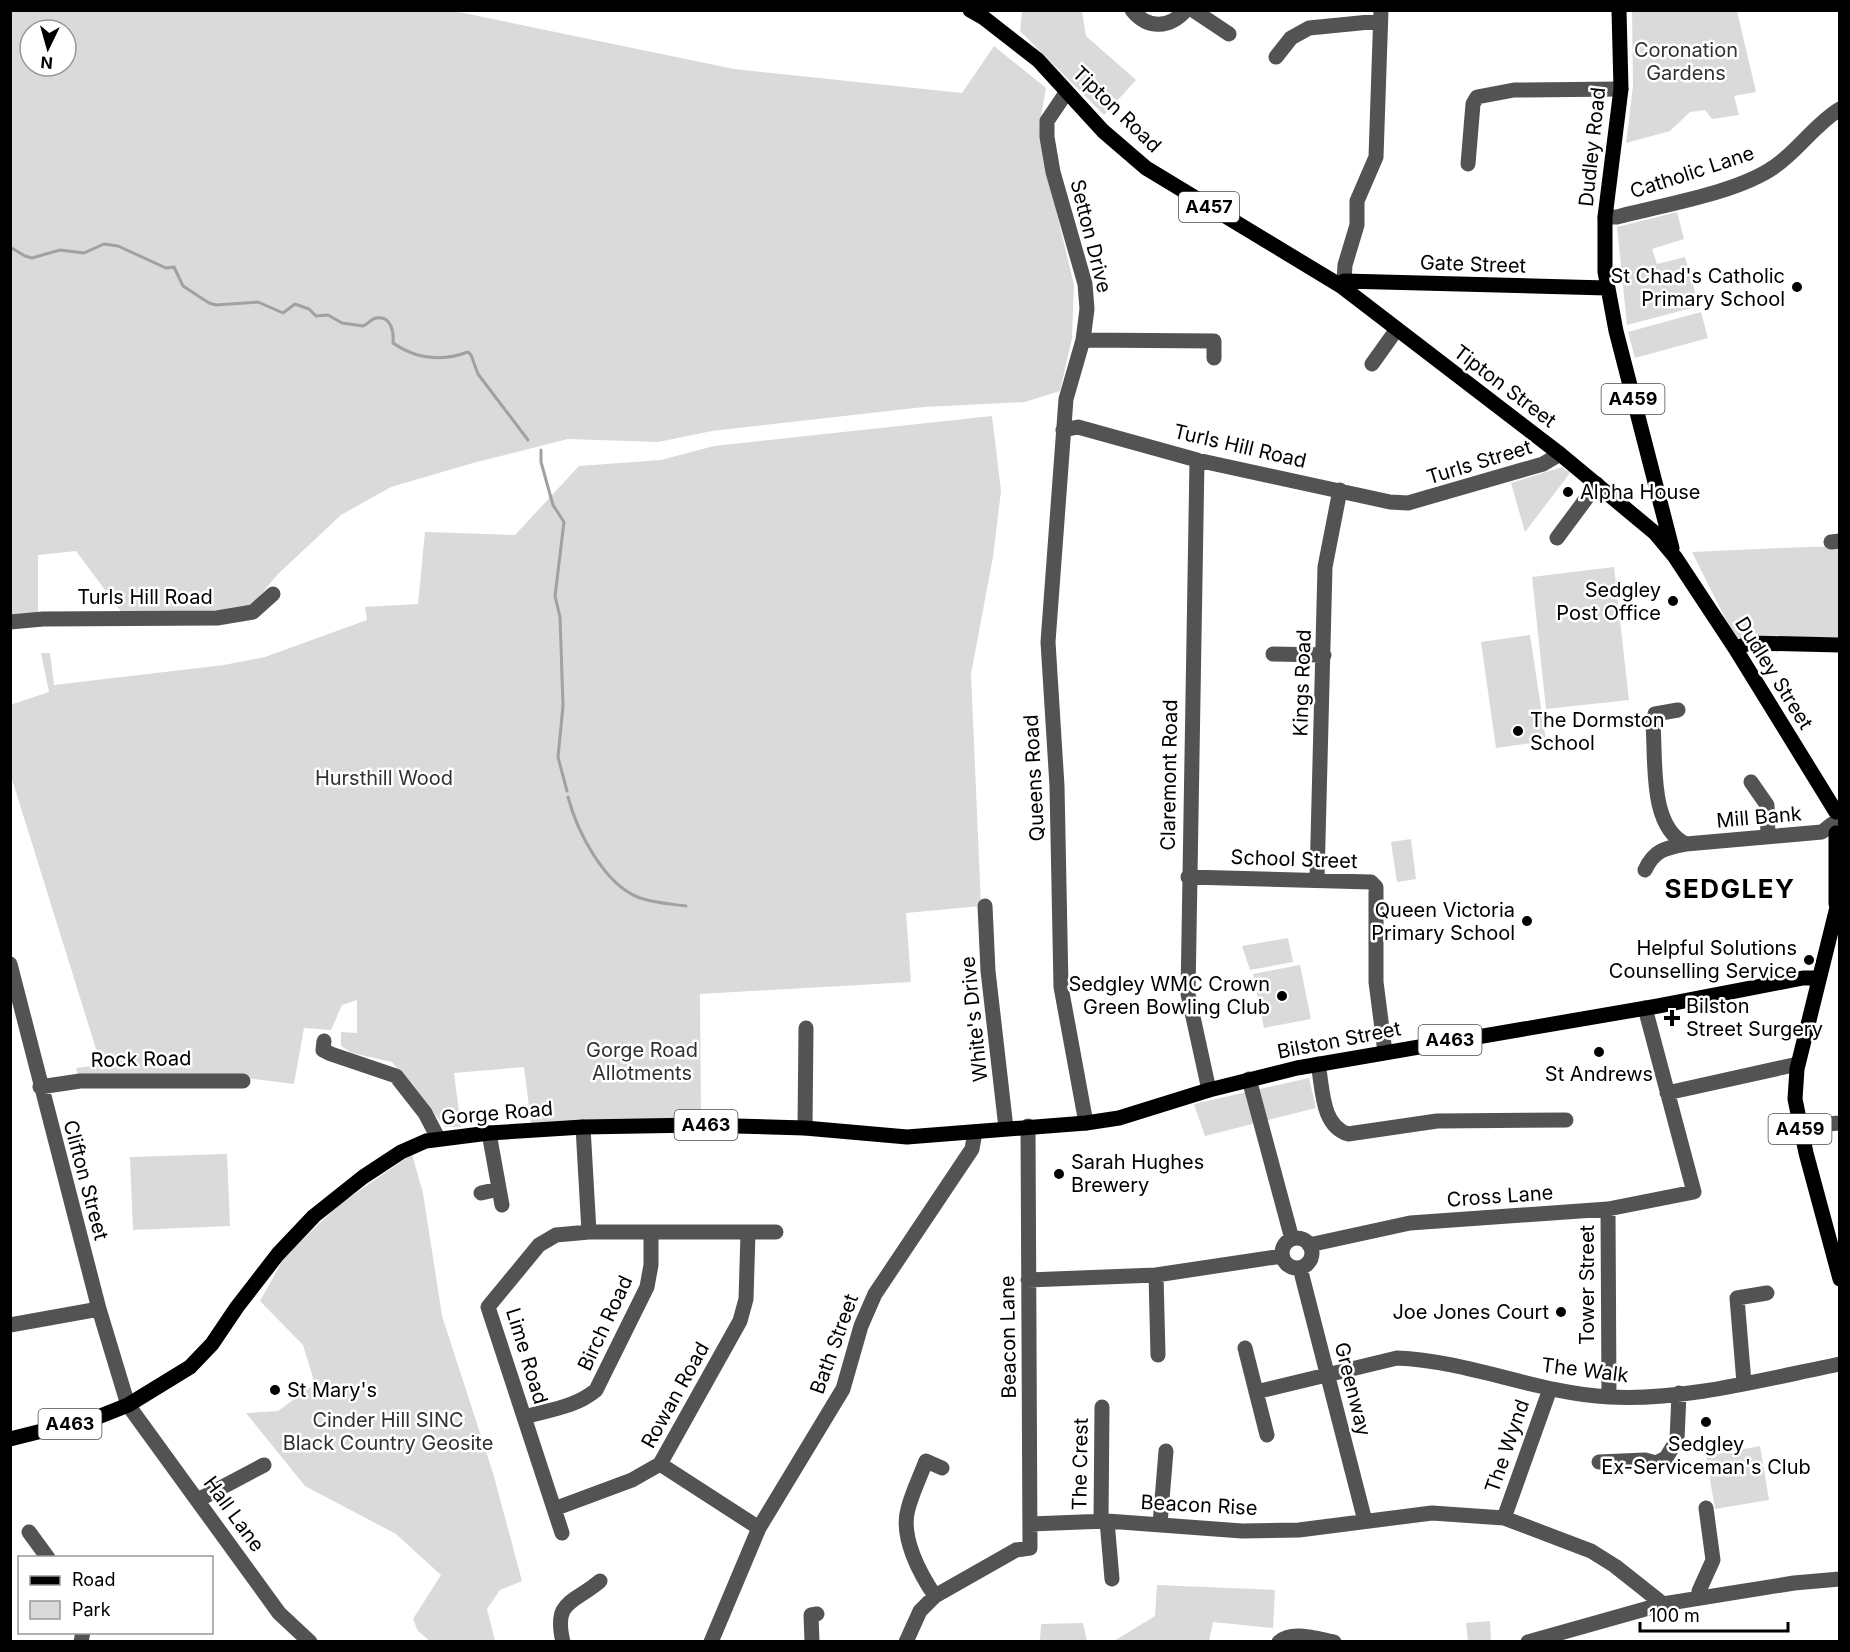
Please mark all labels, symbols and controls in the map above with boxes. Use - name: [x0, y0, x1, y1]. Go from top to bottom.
- north arrow: [18, 18, 78, 78]
- park label: Coronation Gardens: [1634, 38, 1738, 85]
- text: N: [40, 52, 54, 73]
- street label: Tipton Road: [1068, 61, 1166, 157]
- street label: Dudley Road: [1574, 86, 1610, 208]
- street label: Catholic Lane: [1627, 141, 1757, 203]
- street label: Setton Drive: [1065, 177, 1117, 295]
- road number: A457: [1179, 192, 1239, 222]
- street label: Gate Street: [1419, 250, 1527, 278]
- place label: St Chad's Catholic Primary School: [1611, 264, 1785, 311]
- marker: St Chad's Catholic Primary School: [1790, 280, 1804, 294]
- street label: Tipton Street: [1449, 340, 1561, 433]
- road number: A459: [1602, 384, 1664, 414]
- street label: Turls Hill Road: [1171, 419, 1309, 473]
- street label: Turls Street: [1424, 435, 1535, 489]
- place label: Alpha House: [1580, 480, 1700, 504]
- marker: Alpha House: [1561, 485, 1575, 499]
- place label: Sedgley Post Office: [1556, 578, 1661, 625]
- street label: Turls Hill Road: [77, 585, 213, 609]
- marker: Sedgley Post Office: [1666, 594, 1680, 608]
- street label: Dudley Street: [1730, 612, 1818, 734]
- street label: Kings Road: [1288, 629, 1316, 737]
- street label: Claremont Road: [1156, 699, 1182, 851]
- place label: The Dormston School: [1530, 708, 1665, 755]
- street label: Queens Road: [1019, 714, 1049, 842]
- marker: The Dormston School: [1511, 724, 1525, 738]
- park label: Hursthill Wood: [315, 766, 453, 790]
- street label: Mill Bank: [1715, 801, 1803, 833]
- street label: School Street: [1230, 845, 1358, 873]
- district label: SEDGLEY: [1664, 873, 1796, 904]
- place label: Queen Victoria Primary School: [1371, 898, 1515, 945]
- marker: Queen Victoria Primary School: [1520, 914, 1534, 928]
- place label: Helpful Solutions Counselling Service: [1609, 936, 1797, 983]
- marker: Helpful Solutions Counselling Service: [1802, 953, 1816, 967]
- street label: White's Drive: [955, 955, 993, 1083]
- place label: Sedgley WMC Crown Green Bowling Club: [1068, 972, 1270, 1019]
- marker: Sedgley WMC Crown Green Bowling Club: [1275, 989, 1289, 1003]
- place label: Bilston Street Surgery: [1686, 994, 1823, 1041]
- marker: Bilston Street Surgery: [1663, 1009, 1681, 1027]
- street label: Bilston Street: [1275, 1016, 1403, 1064]
- road number: A463: [1418, 1025, 1482, 1055]
- park label: Gorge Road Allotments: [586, 1038, 698, 1085]
- marker: St Andrews: [1592, 1045, 1606, 1059]
- street label: Rock Road: [90, 1046, 192, 1072]
- place label: St Andrews: [1545, 1062, 1653, 1086]
- street label: Gorge Road: [440, 1096, 554, 1130]
- road number: A463: [674, 1110, 738, 1140]
- road number: A459: [1768, 1114, 1832, 1144]
- street label: Clifton Street: [58, 1117, 114, 1243]
- place label: Sarah Hughes Brewery: [1071, 1150, 1204, 1197]
- marker: Sarah Hughes Brewery: [1052, 1167, 1066, 1181]
- street label: Cross Lane: [1446, 1180, 1554, 1212]
- street label: Tower Street: [1575, 1224, 1599, 1345]
- street label: Birch Road: [573, 1272, 637, 1374]
- street label: Beacon Lane: [995, 1275, 1021, 1399]
- street label: Bath Street: [805, 1290, 863, 1397]
- place label: Joe Jones Court: [1392, 1300, 1549, 1324]
- street label: Lime Road: [501, 1305, 553, 1407]
- marker: Joe Jones Court: [1554, 1305, 1568, 1319]
- street label: Rowan Road: [636, 1338, 714, 1452]
- street label: Greenway: [1330, 1340, 1376, 1438]
- street label: The Walk: [1540, 1353, 1630, 1387]
- place label: St Mary's: [287, 1378, 377, 1402]
- marker: St Mary's: [268, 1383, 282, 1397]
- street label: The Wynd: [1480, 1396, 1534, 1496]
- park label: Cinder Hill SINC Black Country Geosite: [283, 1408, 493, 1455]
- road number: A463: [38, 1409, 101, 1439]
- marker: Sedgley Ex-Serviceman's Club: [1699, 1415, 1713, 1429]
- street label: The Crest: [1067, 1417, 1093, 1510]
- place label: Sedgley Ex-Serviceman's Club: [1601, 1432, 1811, 1479]
- street label: Hall Lane: [199, 1472, 269, 1556]
- street label: Beacon Rise: [1140, 1490, 1258, 1520]
- legend: [18, 1556, 213, 1634]
- text: Road: [72, 1569, 115, 1590]
- scale bar: [1640, 1595, 1788, 1633]
- text: Park: [72, 1599, 111, 1620]
- text: 100 m: [1649, 1605, 1700, 1626]

